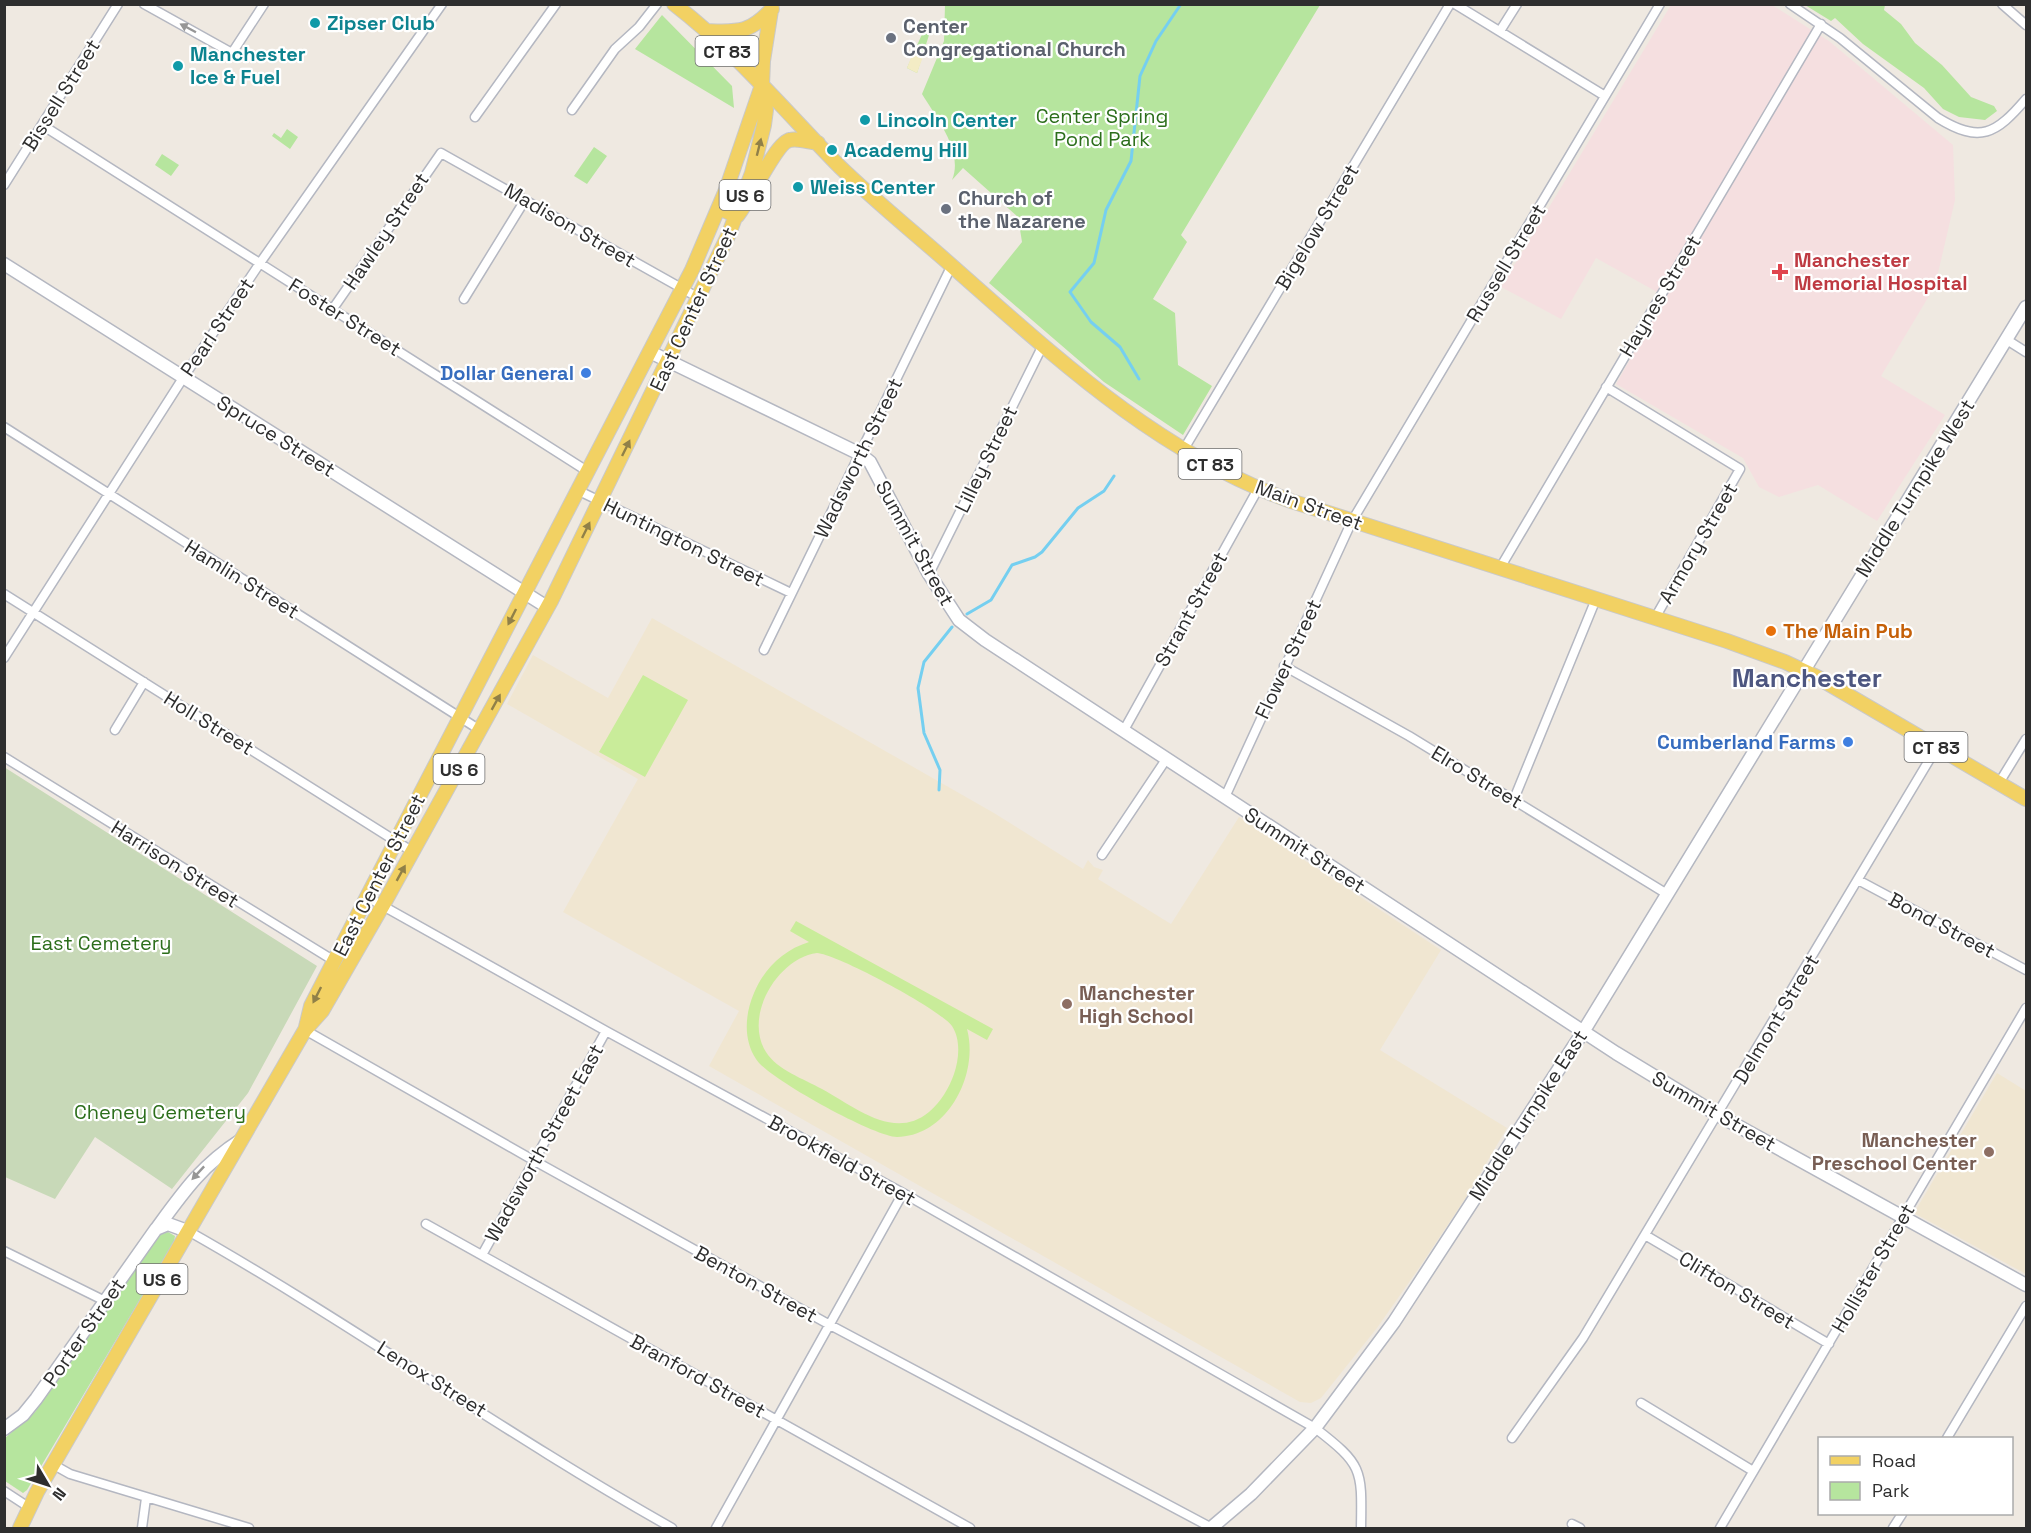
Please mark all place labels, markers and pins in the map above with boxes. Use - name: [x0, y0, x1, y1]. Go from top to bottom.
- place label: Zipser Club: [327, 10, 435, 36]
- place label: Center Congregational Church: [903, 13, 1126, 62]
- marker: Zipser Club: [308, 16, 322, 30]
- marker: Center Congregational Church: [884, 31, 898, 45]
- place label: Manchester Ice & Fuel: [190, 41, 306, 90]
- marker: Manchester Ice & Fuel: [171, 59, 185, 73]
- place label: Lincoln Center: [877, 107, 1017, 133]
- marker: Lincoln Center: [858, 113, 872, 127]
- place label: Academy Hill: [844, 137, 967, 163]
- marker: Academy Hill: [825, 143, 839, 157]
- place label: Weiss Center: [810, 174, 935, 200]
- marker: Weiss Center: [791, 180, 805, 194]
- place label: Church of the Nazarene: [958, 185, 1086, 234]
- marker: Church of the Nazarene: [939, 202, 953, 216]
- place label: Manchester Memorial Hospital: [1794, 247, 1968, 296]
- marker: Manchester Memorial Hospital: [1771, 263, 1789, 281]
- place label: Dollar General: [440, 360, 574, 386]
- marker: Dollar General: [579, 366, 593, 380]
- place label: The Main Pub: [1783, 618, 1913, 644]
- marker: The Main Pub: [1764, 624, 1778, 638]
- place label: Cumberland Farms: [1657, 729, 1836, 755]
- marker: Cumberland Farms: [1841, 735, 1855, 749]
- place label: Manchester High School: [1079, 980, 1195, 1029]
- marker: Manchester High School: [1060, 997, 1074, 1011]
- place label: Manchester Preschool Center: [1812, 1127, 1977, 1176]
- marker: Manchester Preschool Center: [1982, 1145, 1996, 1159]

